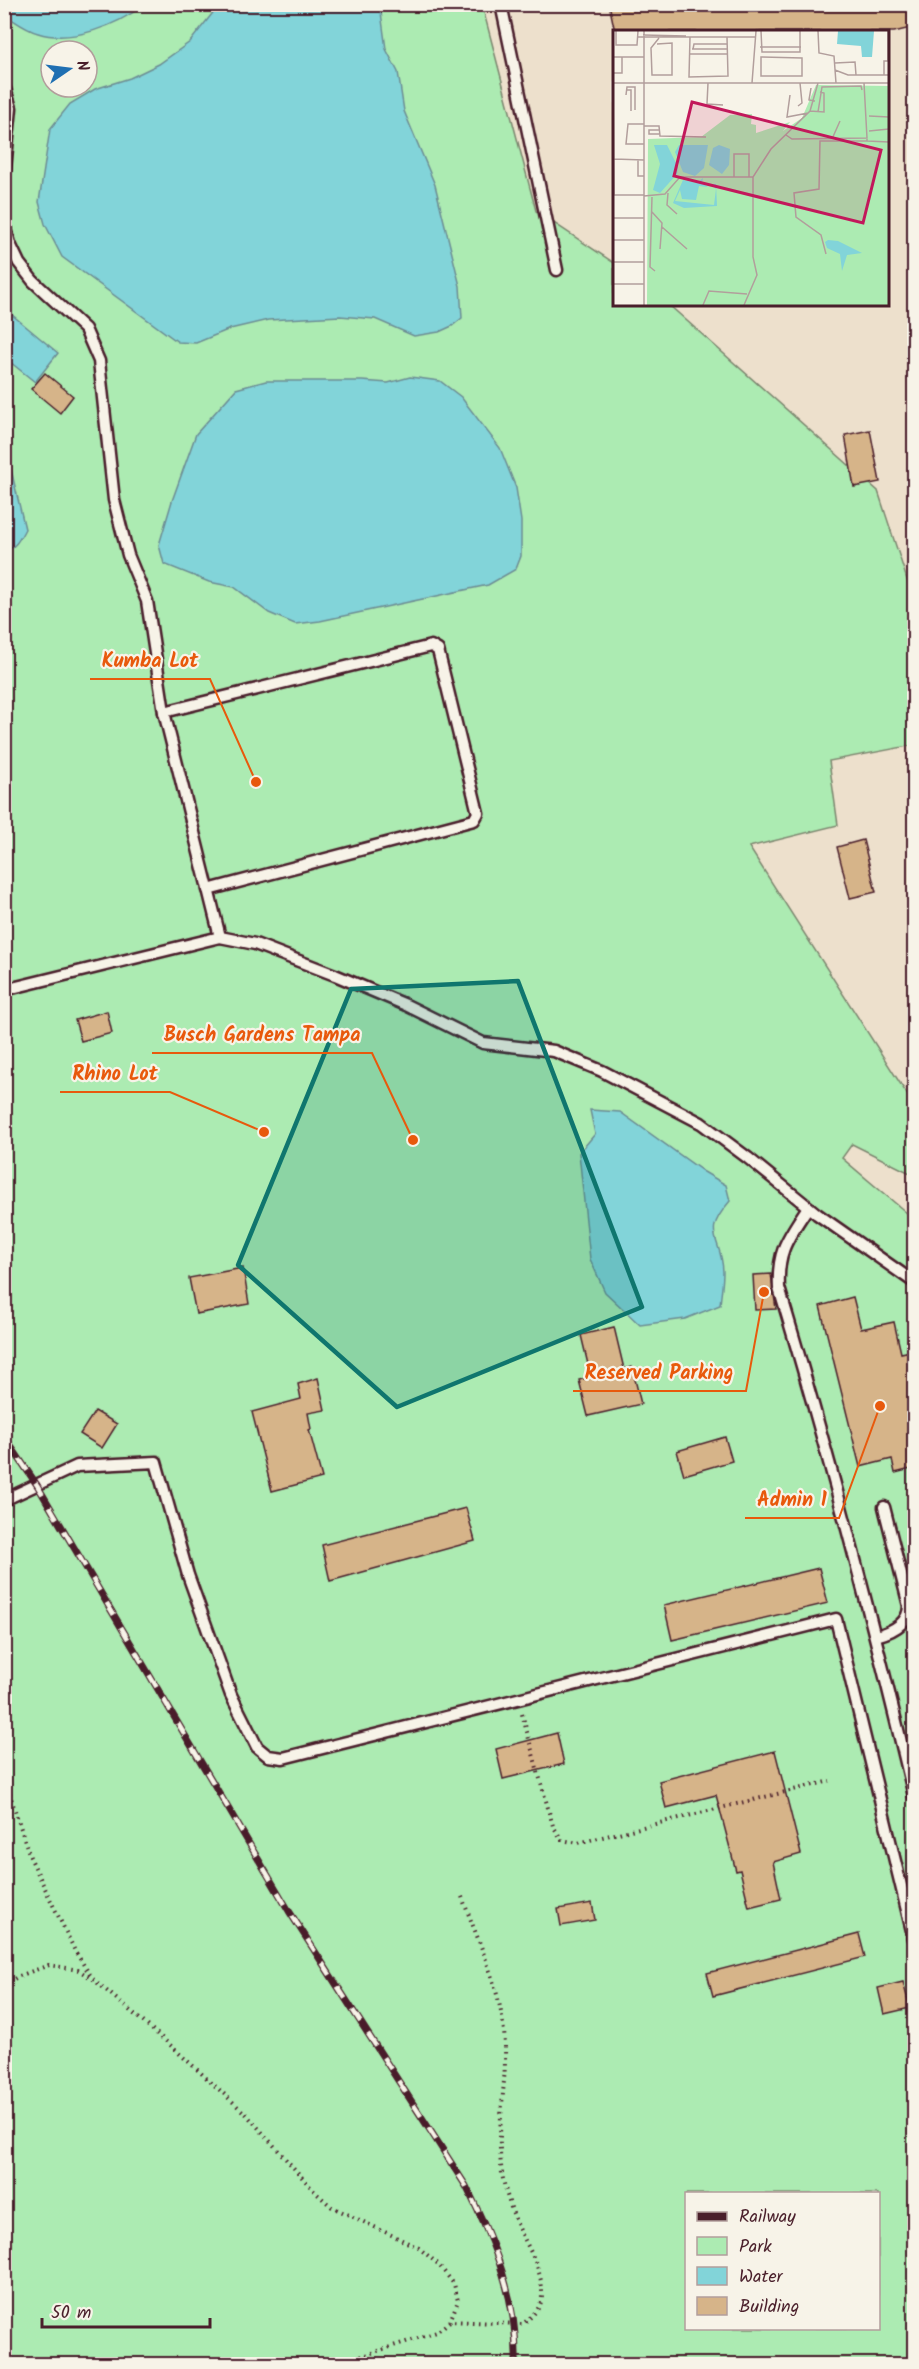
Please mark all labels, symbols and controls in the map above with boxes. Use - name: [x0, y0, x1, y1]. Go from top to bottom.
- inset map: [613, 30, 889, 306]
- north arrow: [39, 39, 99, 99]
- text: N: [69, 58, 95, 74]
- callout: Kumba Lot: [90, 641, 210, 679]
- text: Kumba Lot: [102, 646, 199, 678]
- callout: Busch Gardens Tampa: [152, 1015, 372, 1053]
- text: Busch Gardens Tampa: [164, 1020, 360, 1052]
- callout: Rhino Lot: [60, 1054, 170, 1092]
- text: Rhino Lot: [72, 1059, 159, 1091]
- callout: Reserved Parking: [573, 1353, 746, 1391]
- text: Reserved Parking: [585, 1358, 733, 1390]
- callout: Admin 1: [745, 1480, 839, 1518]
- text: Admin 1: [757, 1485, 827, 1517]
- legend: [685, 2192, 880, 2330]
- text: Railway: [739, 2203, 796, 2232]
- text: Park: [739, 2233, 772, 2262]
- text: Water: [739, 2263, 784, 2292]
- scale bar: [42, 2291, 210, 2329]
- text: Building: [739, 2293, 799, 2322]
- text: 50 m: [51, 2299, 91, 2328]

